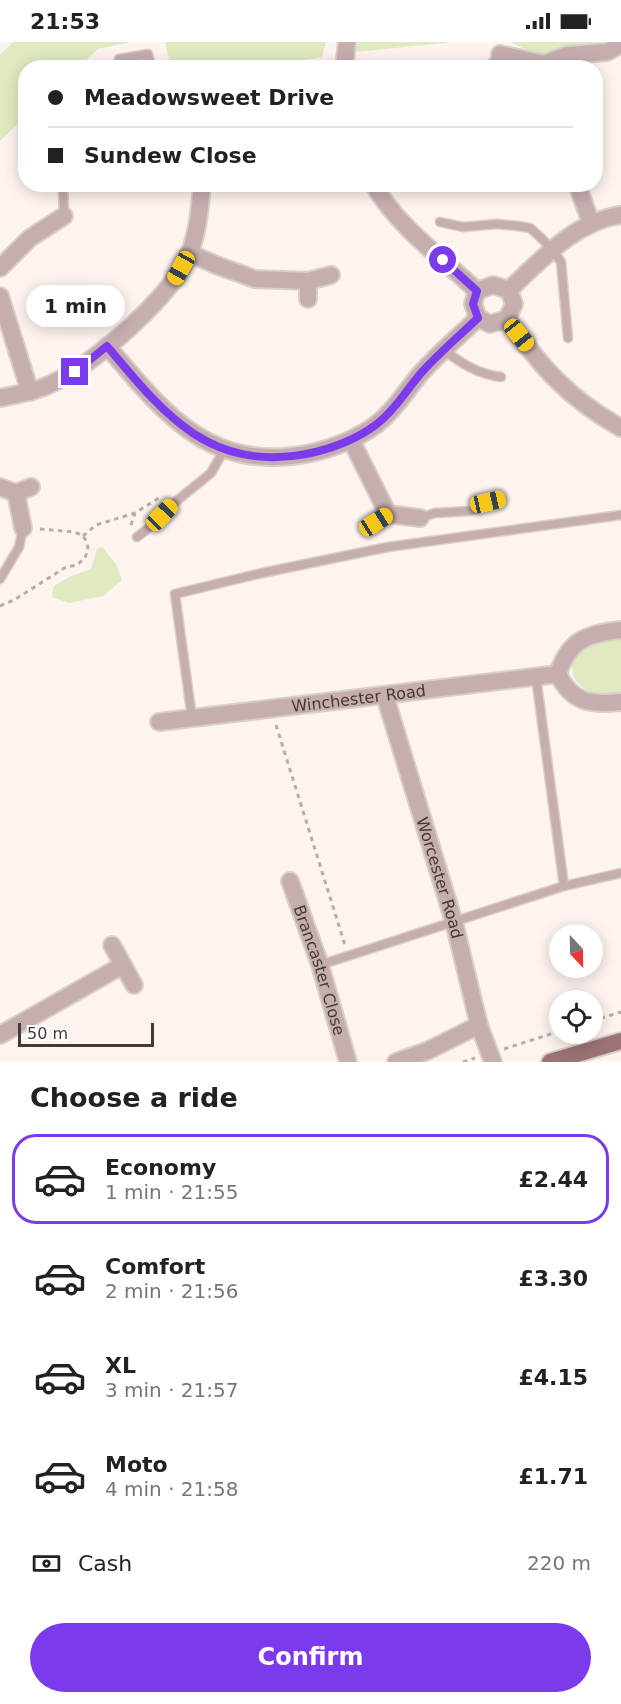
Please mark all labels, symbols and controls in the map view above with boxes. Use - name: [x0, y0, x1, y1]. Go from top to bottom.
- text: 21:53: [30, 9, 100, 34]
- text: Meadowsweet Drive: [84, 85, 334, 110]
- text: Sundew Close: [84, 143, 257, 168]
- route start: [429, 246, 456, 273]
- car: [164, 248, 198, 288]
- callout: 1 min: [26, 285, 124, 327]
- text: 1 min: [44, 294, 107, 318]
- car: [501, 315, 537, 355]
- route end: [61, 358, 88, 385]
- car: [468, 489, 508, 515]
- car: [143, 496, 181, 534]
- car: [356, 505, 396, 539]
- street label: Winchester Road: [290, 680, 427, 715]
- street label: Worcester Road: [413, 815, 467, 940]
- street label: Brancaster Close: [290, 902, 349, 1038]
- north arrow: [549, 924, 603, 978]
- map controls: [549, 924, 603, 1044]
- button: locate: [549, 990, 603, 1044]
- scale bar: [18, 1020, 154, 1048]
- text: 50 m: [27, 1024, 68, 1043]
- text: Choose a ride: [30, 1082, 238, 1113]
- icon: car: [33, 1152, 87, 1206]
- text: Economy: [105, 1155, 216, 1180]
- text: £2.44: [518, 1167, 588, 1192]
- text: 1 min · 21:55: [105, 1180, 239, 1204]
- icon: car: [33, 1251, 87, 1305]
- text: Comfort: [105, 1254, 205, 1279]
- text: £3.30: [518, 1266, 588, 1291]
- text: 2 min · 21:56: [105, 1279, 239, 1303]
- icon: car: [33, 1350, 87, 1404]
- text: XL: [105, 1353, 136, 1378]
- text: £4.15: [518, 1365, 588, 1390]
- text: 3 min · 21:57: [105, 1378, 239, 1402]
- icon: car: [33, 1449, 87, 1503]
- text: Moto: [105, 1452, 168, 1477]
- text: £1.71: [518, 1464, 588, 1489]
- text: 4 min · 21:58: [105, 1477, 239, 1501]
- icon: cash: [30, 1547, 63, 1580]
- text: Cash: [78, 1551, 132, 1576]
- text: 220 m: [527, 1551, 591, 1575]
- button: Confirm: [30, 1623, 591, 1692]

